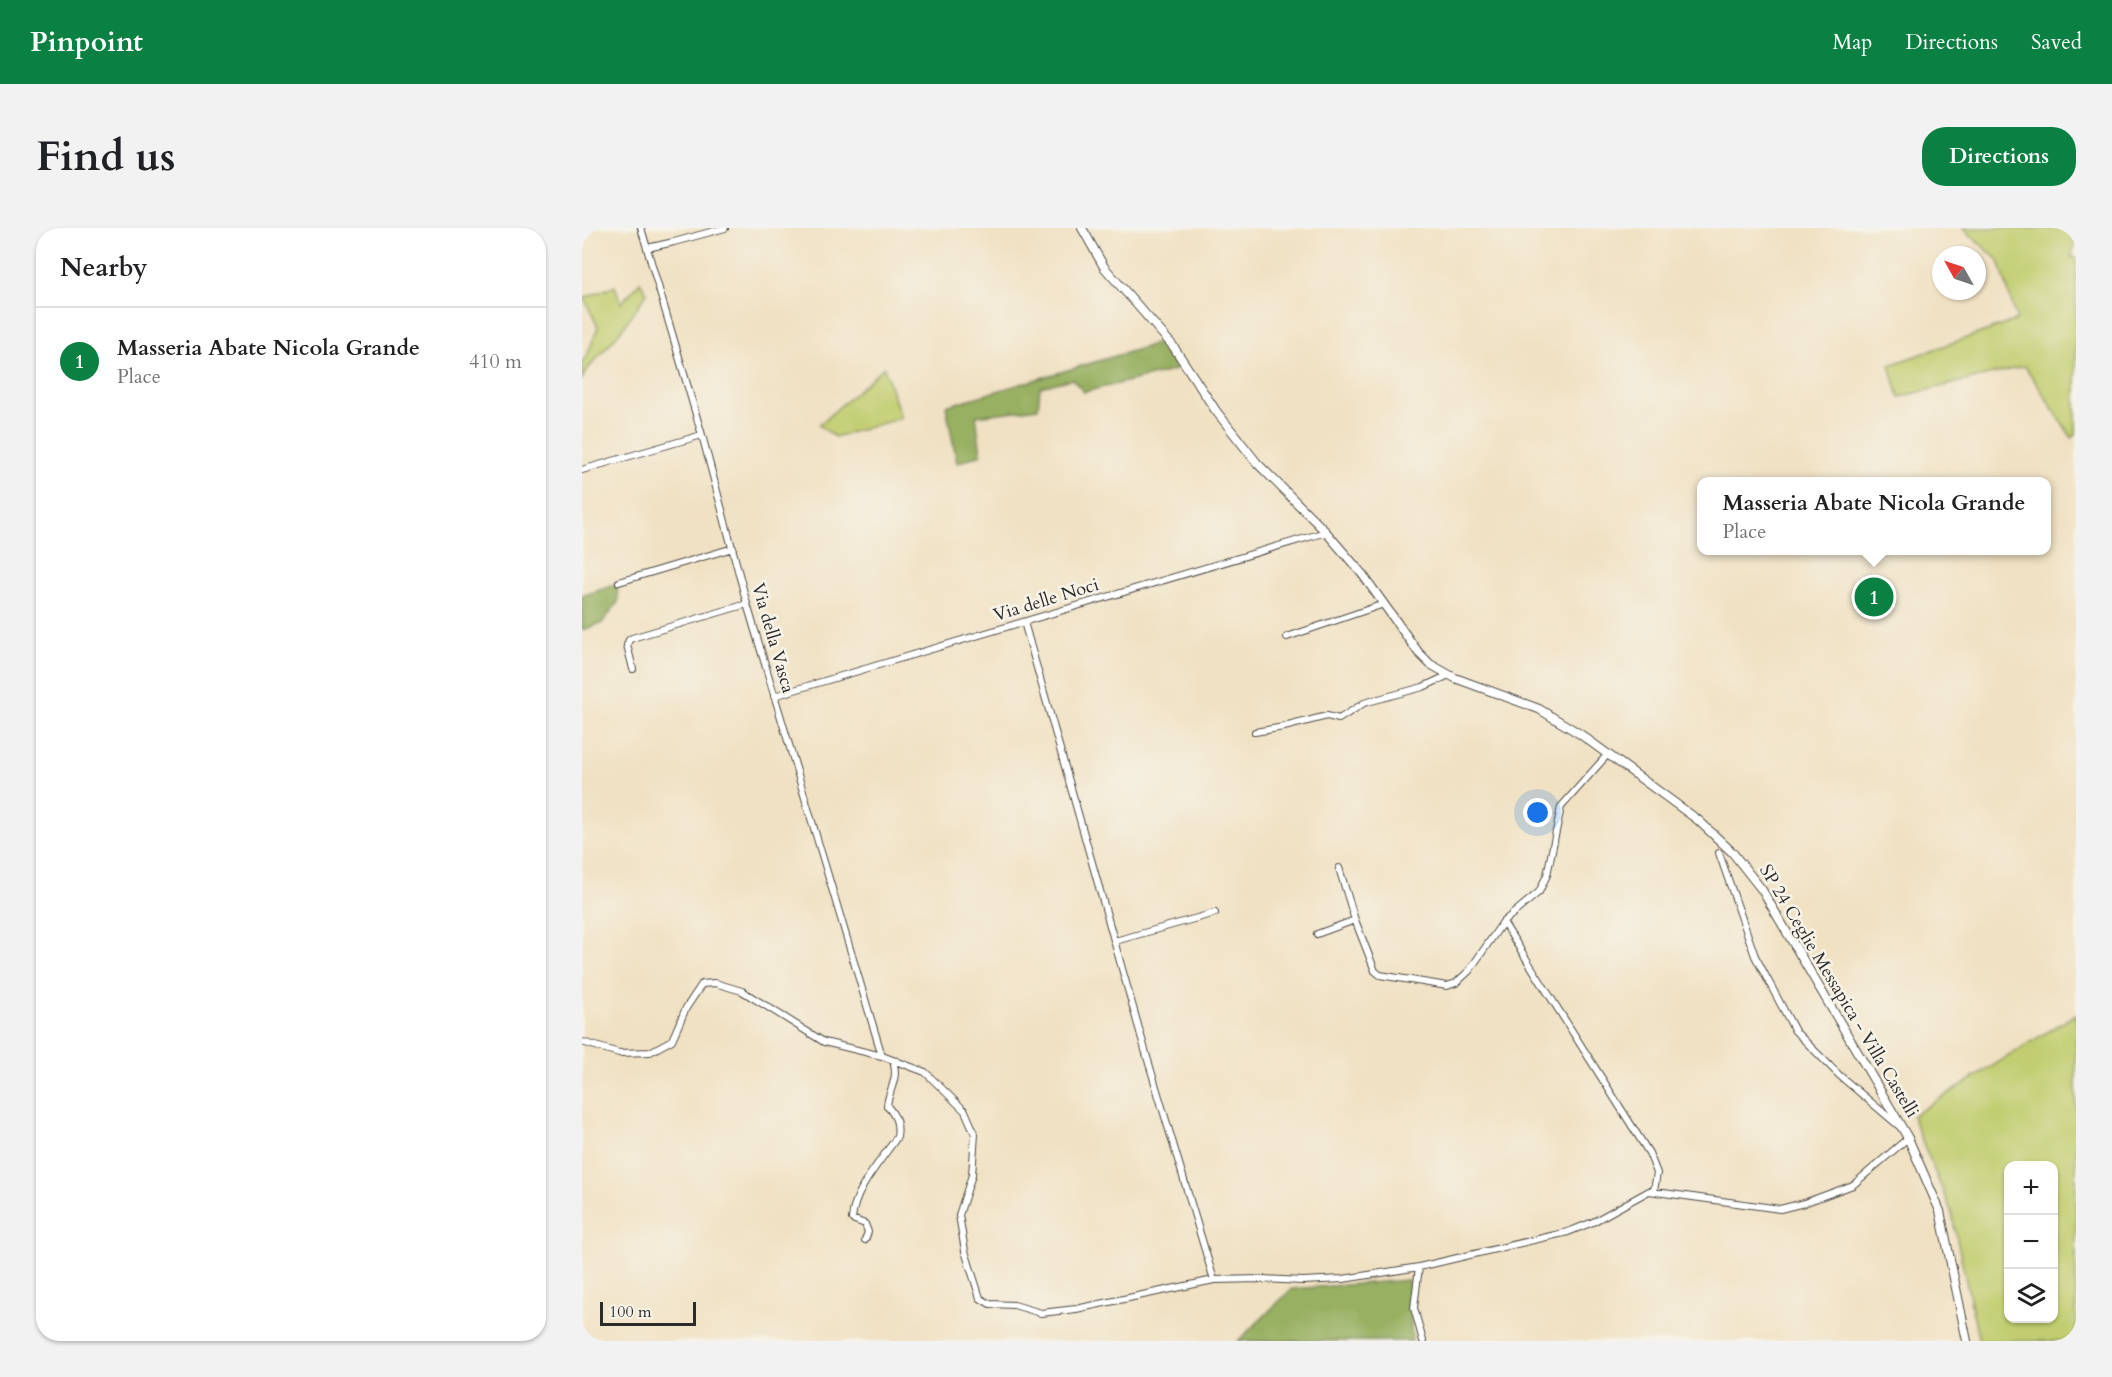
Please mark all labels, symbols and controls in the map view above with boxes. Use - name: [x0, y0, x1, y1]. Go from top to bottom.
- text: Pinpoint: [30, 23, 143, 61]
- text: Map: [1832, 28, 1872, 57]
- text: Directions: [1905, 28, 1998, 57]
- text: Saved: [2031, 28, 2082, 57]
- button: Directions: [1922, 127, 2076, 186]
- text: Find us: [36, 128, 176, 185]
- north arrow: [1932, 246, 1986, 300]
- text: Nearby: [60, 250, 148, 285]
- text: Masseria Abate Nicola Grande: [117, 333, 420, 363]
- text: 1: [74, 348, 85, 375]
- text: 410 m: [469, 348, 522, 375]
- text: Place: [117, 363, 161, 390]
- popup: [1697, 477, 2051, 555]
- text: Masseria Abate Nicola Grande: [1723, 488, 2025, 518]
- text: Place: [1723, 518, 1766, 545]
- street label: Via delle Noci: [990, 572, 1102, 628]
- pin: 1: [1854, 574, 1894, 620]
- street label: Via della Vasca: [745, 580, 801, 696]
- your location: [1523, 798, 1552, 827]
- street label: SP 24 Ceglie Messapica - Villa Castelli: [1753, 860, 1925, 1122]
- map controls: [2004, 1161, 2058, 1323]
- button: +: [2004, 1161, 2058, 1215]
- button: −: [2004, 1215, 2058, 1269]
- button: layers: [2004, 1269, 2058, 1323]
- scale bar: [600, 1299, 696, 1326]
- text: 100 m: [609, 1301, 651, 1323]

